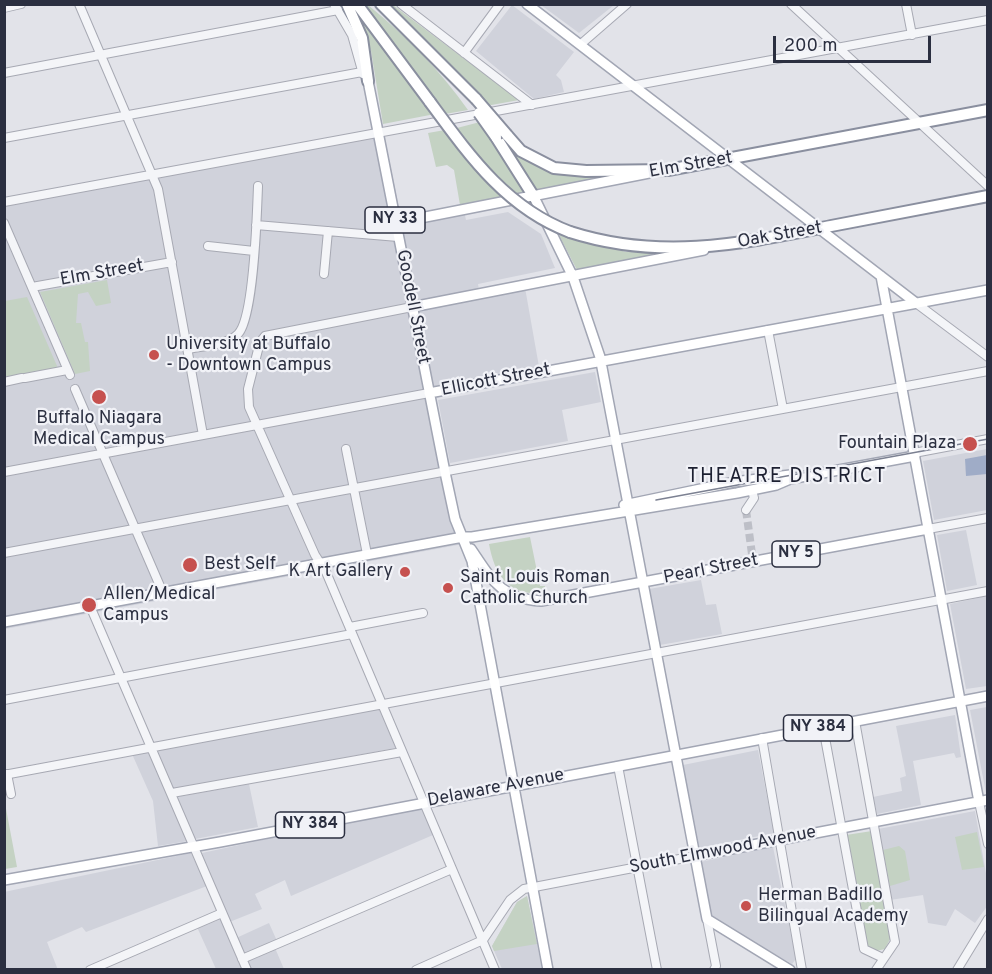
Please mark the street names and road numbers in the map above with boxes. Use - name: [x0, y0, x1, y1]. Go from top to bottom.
- street label: Elm Street: [648, 148, 734, 184]
- road number: NY 33: [365, 207, 425, 233]
- street label: Oak Street: [736, 218, 824, 254]
- street label: Goodell Street: [390, 248, 434, 366]
- street label: Elm Street: [59, 256, 145, 292]
- street label: Ellicott Street: [440, 360, 552, 402]
- road number: NY 5: [772, 541, 820, 567]
- street label: Pearl Street: [662, 550, 760, 590]
- road number: NY 384: [784, 715, 852, 741]
- street label: Delaware Avenue: [426, 765, 566, 813]
- road number: NY 384: [276, 812, 344, 838]
- street label: South Elmwood Avenue: [628, 822, 818, 880]

